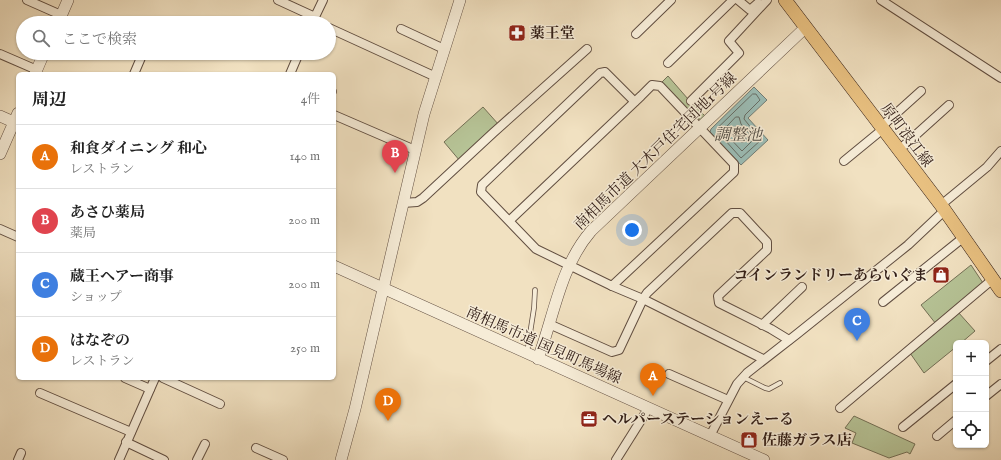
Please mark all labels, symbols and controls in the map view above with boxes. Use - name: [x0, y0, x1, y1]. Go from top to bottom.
- search box: [16, 16, 336, 60]
- pharmacy icon: 薬王堂: [507, 23, 527, 43]
- place label: 薬王堂: [530, 24, 575, 43]
- icon: search: [30, 27, 52, 49]
- text: ここで検索: [62, 30, 137, 49]
- street label: 南相馬市道 大木戸住宅団地1号線: [570, 69, 741, 234]
- text: 周辺: [32, 90, 66, 111]
- text: 4件: [301, 91, 320, 108]
- street label: 原町浪江線: [876, 100, 937, 171]
- water label: 調整池: [714, 126, 764, 146]
- text: 和食ダイニング 和心: [70, 139, 207, 158]
- pin: B: [382, 140, 408, 173]
- text: A: [41, 148, 49, 165]
- text: 140 m: [290, 148, 320, 165]
- text: レストラン: [70, 161, 135, 178]
- text: あさひ薬局: [70, 203, 145, 222]
- text: B: [41, 212, 49, 229]
- text: 200 m: [288, 212, 320, 229]
- your location: [622, 220, 642, 240]
- text: 薬局: [70, 225, 96, 242]
- shop icon: コインランドリーあらいぐま: [931, 265, 951, 285]
- place label: コインランドリーあらいぐま: [733, 266, 928, 285]
- text: 蔵王ヘアー商事: [70, 267, 174, 286]
- text: C: [40, 276, 50, 293]
- text: 200 m: [288, 276, 320, 293]
- text: ショップ: [70, 289, 122, 306]
- street label: 南相馬市道 国見町馬場線: [463, 303, 625, 388]
- pin: C: [844, 308, 870, 341]
- text: はなぞの: [70, 331, 130, 350]
- text: D: [40, 340, 50, 357]
- text: 250 m: [290, 340, 320, 357]
- map controls: [953, 340, 989, 448]
- button: +: [953, 340, 989, 376]
- text: レストラン: [70, 353, 135, 370]
- pin: A: [640, 363, 666, 396]
- button: −: [953, 376, 989, 412]
- pin: D: [375, 388, 401, 421]
- office icon: ヘルパーステーションえーる: [579, 409, 599, 429]
- place label: ヘルパーステーションえーる: [602, 410, 794, 429]
- button: locate: [953, 412, 989, 448]
- shop icon: 佐藤ガラス店: [739, 430, 759, 450]
- place label: 佐藤ガラス店: [762, 431, 852, 450]

